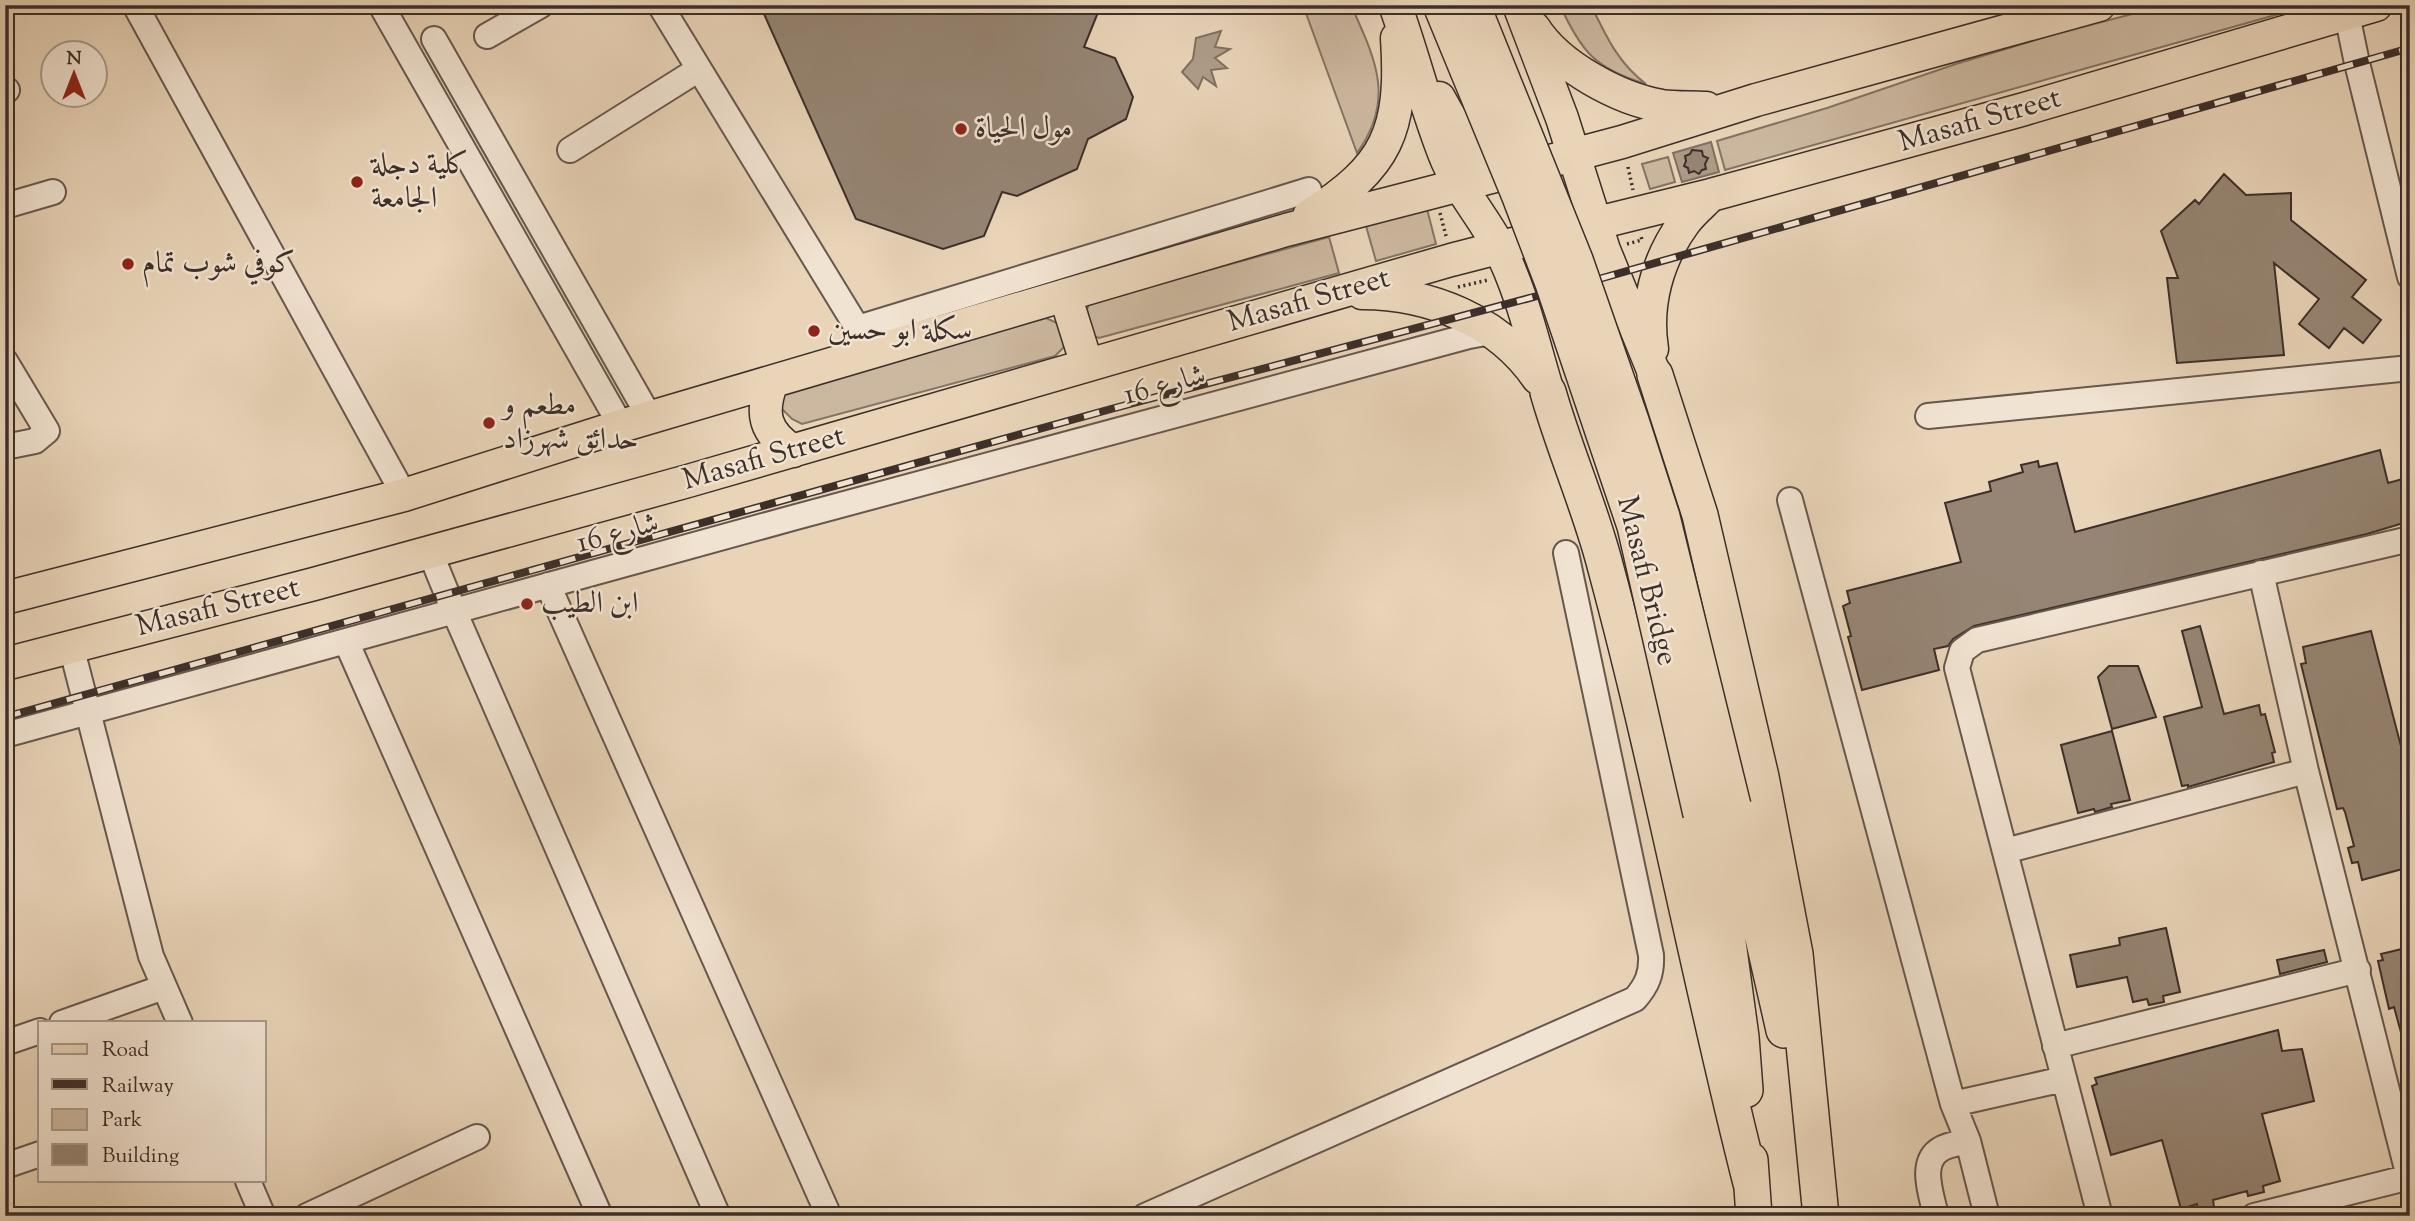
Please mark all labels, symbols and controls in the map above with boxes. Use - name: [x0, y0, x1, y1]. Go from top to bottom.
- north arrow: [38, 38, 108, 108]
- text: N: [66, 46, 82, 73]
- street label: Masafi Street: [1894, 77, 2066, 165]
- place label: مول الحياة: [975, 108, 1072, 151]
- marker: مول الحياة: [953, 121, 969, 137]
- place label: كلية دجلة الجامعة: [369, 144, 469, 221]
- marker: كلية دجلة الجامعة: [349, 174, 365, 190]
- place label: كوفي شوب تمام: [142, 243, 295, 288]
- marker: كوفي شوب تمام: [120, 256, 136, 272]
- street label: Masafi Street: [1223, 257, 1395, 345]
- place label: سكلة ابو حسين: [828, 310, 972, 353]
- marker: سكلة ابو حسين: [806, 323, 822, 339]
- street label: شارع 16: [1119, 354, 1211, 419]
- place label: مطعم و حدائق شهرزاد: [500, 385, 639, 462]
- marker: مطعم و حدائق شهرزاد: [481, 415, 497, 431]
- street label: Masafi Street: [678, 415, 850, 503]
- street label: Masafi Bridge: [1604, 492, 1688, 670]
- street label: شارع 16: [572, 502, 664, 567]
- street label: Masafi Street: [132, 567, 304, 649]
- place label: ابن الطيب: [541, 583, 638, 626]
- marker: ابن الطيب: [519, 596, 535, 612]
- legend: [38, 1021, 266, 1182]
- text: Road: [102, 1036, 149, 1066]
- text: Railway: [102, 1072, 174, 1102]
- text: Park: [102, 1106, 143, 1136]
- text: Building: [102, 1142, 179, 1172]

